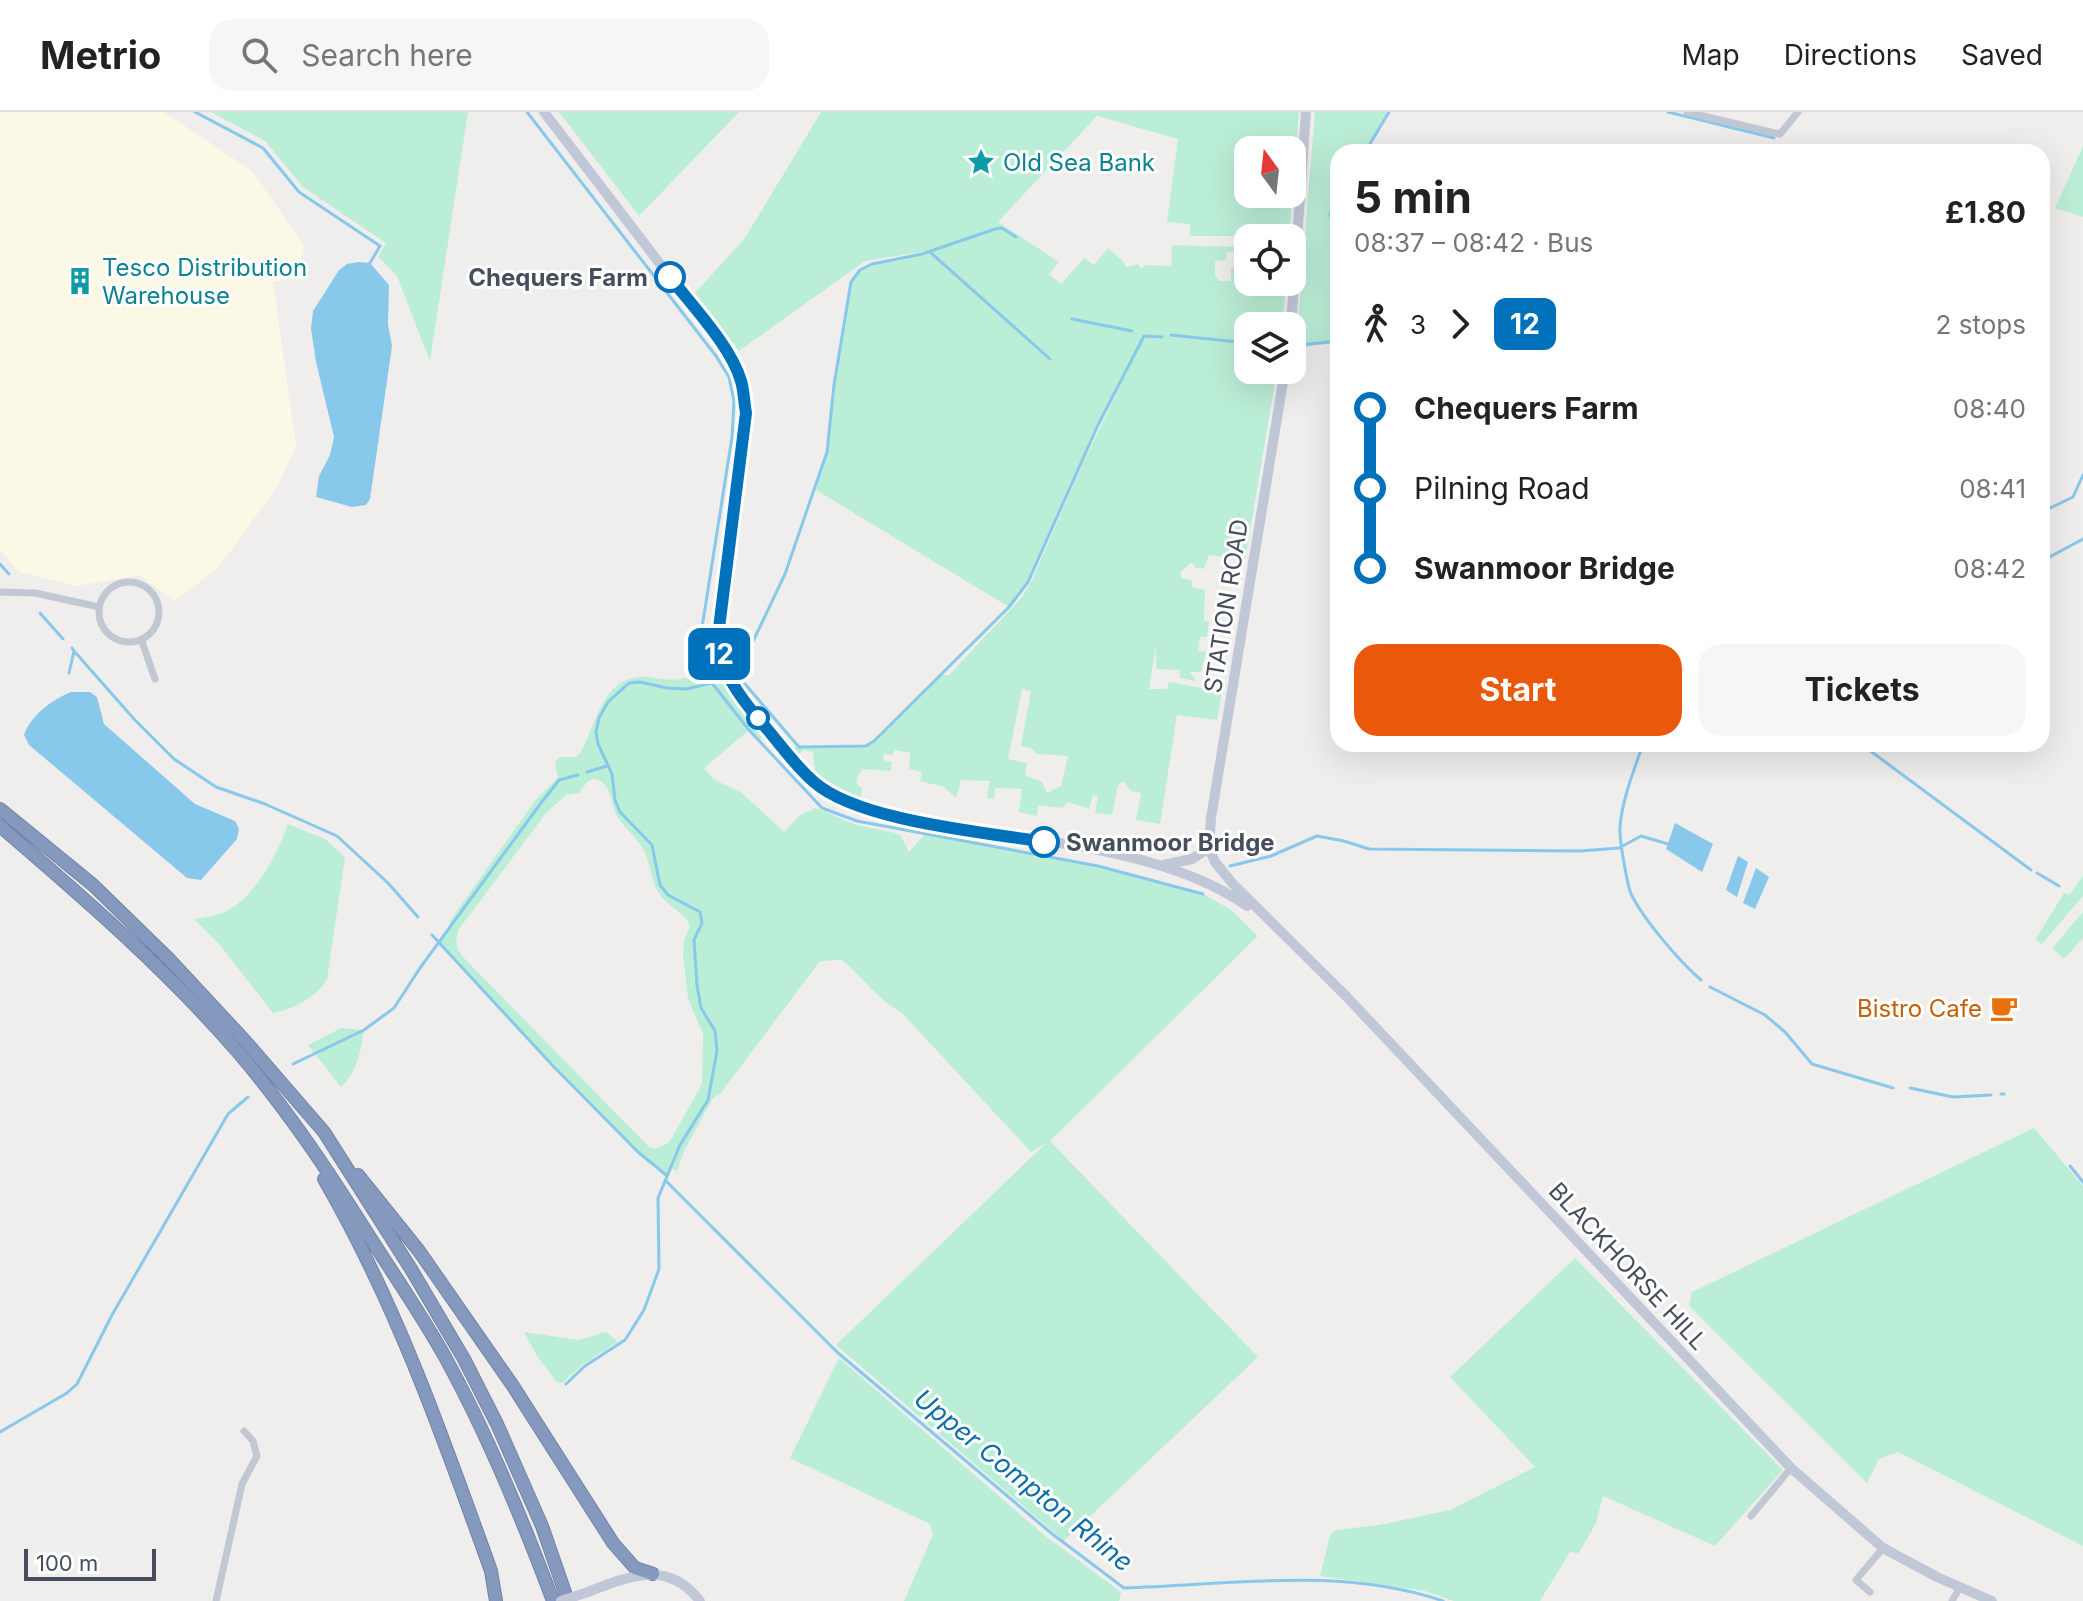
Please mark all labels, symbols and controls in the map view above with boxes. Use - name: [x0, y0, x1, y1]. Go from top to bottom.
- search box: [209, 19, 769, 91]
- text: Metrio: [40, 32, 161, 78]
- icon: search: [237, 33, 281, 77]
- text: Search here: [301, 37, 473, 73]
- text: Map: [1681, 38, 1740, 72]
- text: Directions: [1784, 38, 1917, 72]
- text: Saved: [1961, 38, 2043, 72]
- north arrow: [1234, 136, 1306, 208]
- map controls: [1234, 136, 1306, 384]
- place icon: Old Sea Bank: [966, 147, 996, 177]
- place label: Old Sea Bank: [1003, 148, 1155, 177]
- text: 5 min: [1354, 170, 1472, 224]
- text: £1.80: [1945, 194, 2026, 230]
- button: locate: [1234, 224, 1306, 296]
- text: 08:37 – 08:42 · Bus: [1354, 227, 1593, 258]
- place label: Tesco Distribution Warehouse: [102, 253, 307, 310]
- marker: Chequers Farm: [655, 262, 685, 292]
- place label: Chequers Farm: [468, 263, 648, 292]
- building icon: Tesco Distribution Warehouse: [65, 266, 95, 296]
- icon: walk: [1354, 302, 1398, 346]
- icon: forward: [1438, 302, 1482, 346]
- text: 12: [1510, 307, 1540, 341]
- text: 3: [1410, 309, 1426, 340]
- text: 2 stops: [1936, 309, 2026, 340]
- button: layers: [1234, 312, 1306, 384]
- text: Chequers Farm: [1414, 390, 1639, 426]
- text: 08:40: [1953, 393, 2026, 424]
- text: Pilning Road: [1414, 470, 1590, 506]
- text: 08:41: [1959, 473, 2026, 504]
- street label: STATION ROAD: [1198, 517, 1254, 695]
- text: Swanmoor Bridge: [1414, 550, 1675, 586]
- text: 08:42: [1953, 553, 2026, 584]
- line badge: 12: [683, 628, 755, 680]
- text: 12: [704, 637, 734, 671]
- button: Start: [1354, 644, 1682, 736]
- button: Tickets: [1698, 644, 2026, 736]
- unlabelled marker: [747, 707, 769, 729]
- marker: Swanmoor Bridge: [1029, 827, 1059, 857]
- place label: Swanmoor Bridge: [1066, 828, 1275, 857]
- cafe icon: Bistro Cafe: [1989, 993, 2019, 1023]
- place label: Bistro Cafe: [1857, 994, 1982, 1023]
- street label: BLACKHORSE HILL: [1543, 1176, 1713, 1356]
- water label: Upper Compton Rhine: [909, 1382, 1139, 1578]
- scale bar: [24, 1545, 156, 1581]
- text: 100 m: [36, 1550, 98, 1576]

